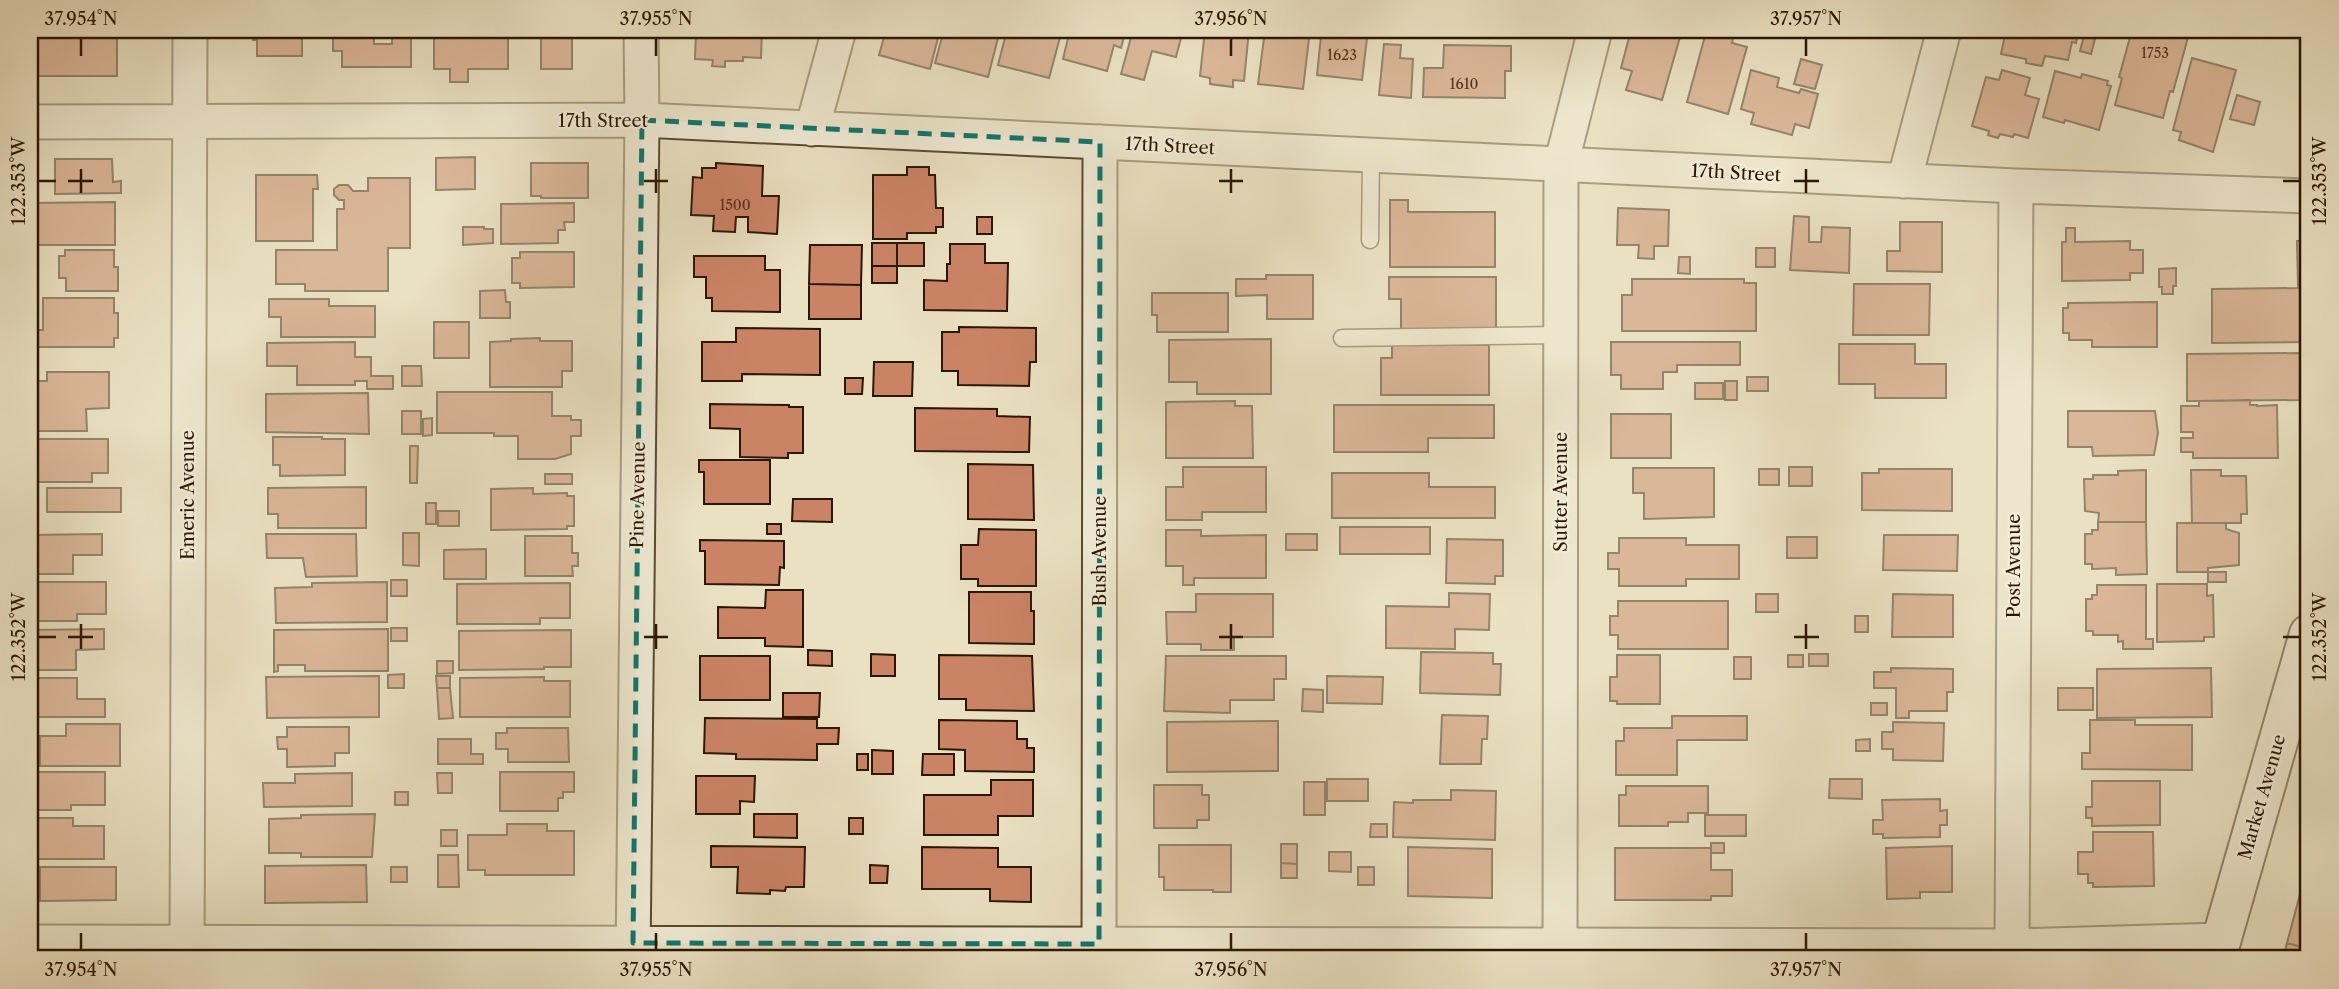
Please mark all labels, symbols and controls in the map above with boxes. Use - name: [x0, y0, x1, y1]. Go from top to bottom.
- text: 37.954°N: [44, 8, 118, 30]
- text: 37.955°N: [620, 8, 693, 30]
- text: 37.956°N: [1194, 8, 1268, 30]
- text: 37.957°N: [1770, 8, 1842, 30]
- house number: 1753: [2141, 44, 2169, 62]
- house number: 1623: [1327, 46, 1357, 64]
- house number: 1610: [1450, 75, 1479, 93]
- street label: 17th Street: [558, 110, 649, 132]
- street label: 17th Street: [1125, 133, 1216, 159]
- text: 122.353°W: [8, 136, 30, 225]
- text: 122.353°W: [2309, 136, 2331, 225]
- street label: 17th Street: [1691, 160, 1782, 186]
- house number: 1500: [719, 196, 751, 214]
- street label: Emeric Avenue: [177, 430, 199, 560]
- street label: Sutter Avenue: [1550, 432, 1572, 552]
- street label: Pine Avenue: [626, 441, 650, 549]
- street label: Bush Avenue: [1089, 496, 1111, 606]
- street label: Post Avenue: [2003, 514, 2025, 618]
- text: 122.352°W: [8, 591, 30, 681]
- text: 122.352°W: [2309, 591, 2331, 681]
- street label: Market Avenue: [2234, 732, 2290, 862]
- text: 37.954°N: [44, 959, 118, 981]
- text: 37.955°N: [620, 959, 693, 981]
- text: 37.956°N: [1194, 959, 1268, 981]
- text: 37.957°N: [1770, 959, 1842, 981]

